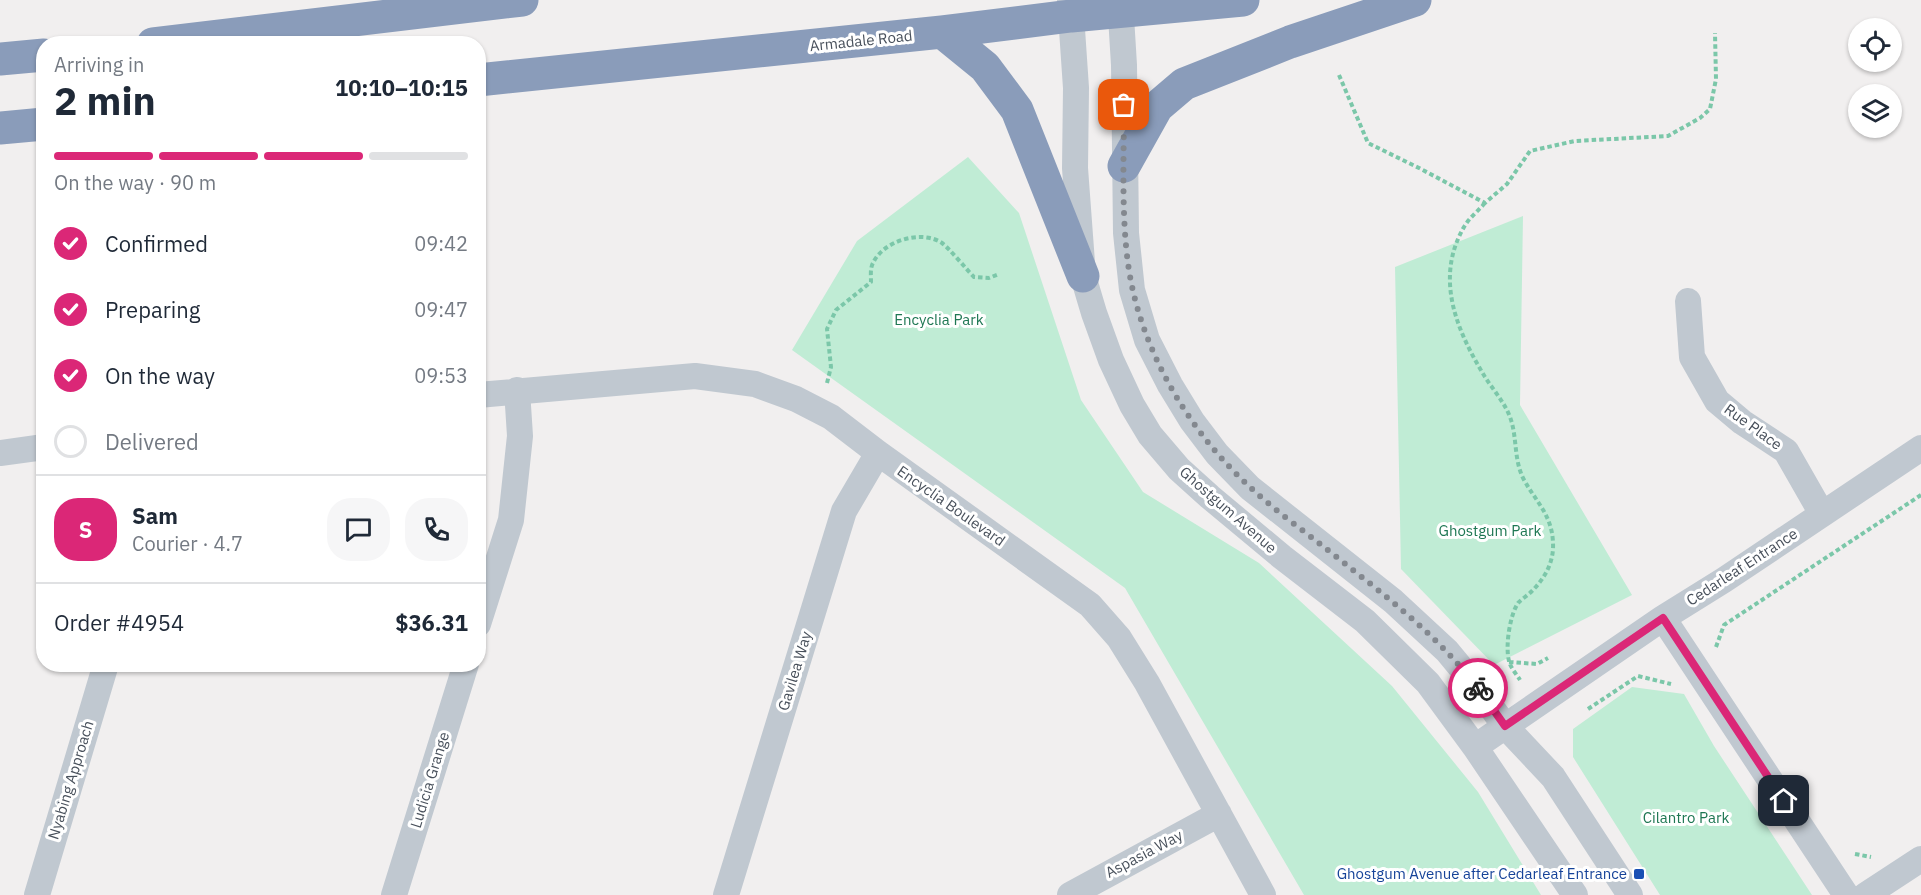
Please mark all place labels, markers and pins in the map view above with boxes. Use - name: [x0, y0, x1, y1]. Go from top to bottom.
- pin: [1098, 79, 1149, 130]
- pin: [1758, 775, 1809, 826]
- place label: Ghostgum Avenue after Cedarleaf Entrance: [1337, 864, 1627, 883]
- marker: Ghostgum Avenue after Cedarleaf Entrance: [1632, 867, 1646, 881]

